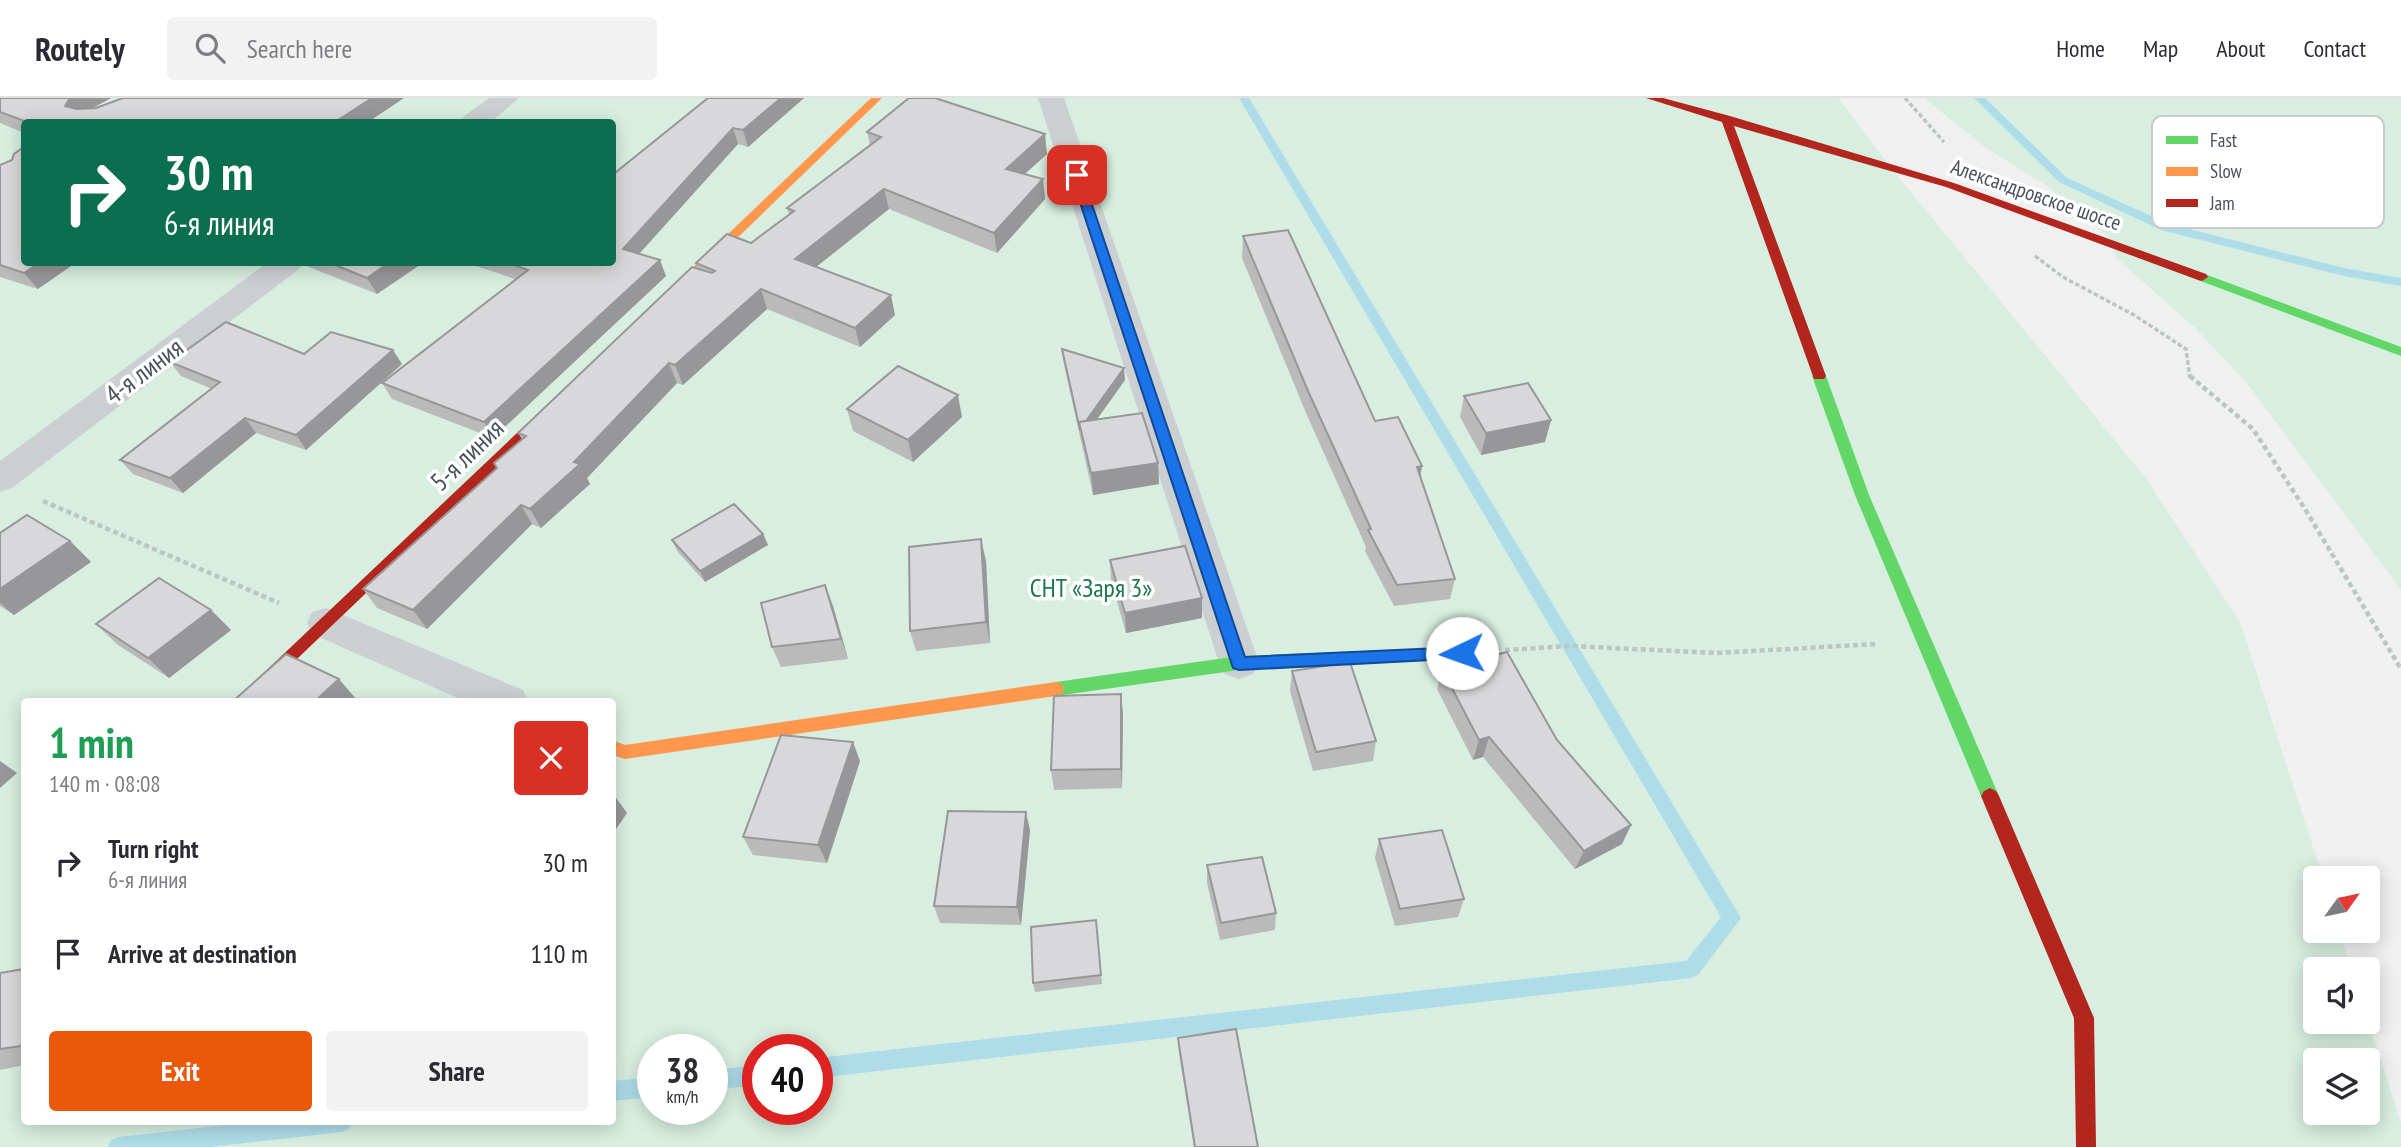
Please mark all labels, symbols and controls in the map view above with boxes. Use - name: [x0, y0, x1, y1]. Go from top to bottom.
- search box: [167, 17, 657, 80]
- text: Routely: [35, 27, 125, 70]
- icon: search: [191, 29, 229, 67]
- text: Search here: [247, 32, 352, 65]
- text: Home: [2056, 33, 2105, 64]
- text: Map: [2143, 33, 2178, 64]
- text: About: [2216, 33, 2265, 64]
- text: Contact: [2303, 33, 2366, 64]
- legend: [2152, 116, 2384, 228]
- text: Fast: [2210, 128, 2238, 152]
- text: 30 m: [164, 140, 253, 204]
- pin: [1047, 145, 1107, 205]
- icon: right: [49, 147, 140, 238]
- street label: Александровское шоссе: [1948, 153, 2125, 236]
- icon: arrive: [1058, 156, 1096, 194]
- text: Slow: [2210, 159, 2243, 183]
- text: Jam: [2209, 191, 2235, 215]
- text: 6-я линия: [164, 202, 274, 244]
- street label: 4-я линия: [98, 330, 189, 411]
- street label: 5-я линия: [423, 412, 510, 498]
- park label: СНТ «Заря 3»: [1030, 571, 1152, 604]
- position arrow: [1425, 616, 1499, 690]
- text: 1 min: [49, 715, 134, 770]
- button: close: [514, 721, 588, 795]
- text: 140 m · 08:08: [49, 769, 161, 798]
- text: Turn right: [108, 832, 199, 865]
- icon: right: [49, 844, 87, 882]
- text: 30 m: [542, 846, 588, 879]
- text: 6-я линия: [108, 865, 187, 894]
- north arrow: [2303, 866, 2380, 943]
- map controls: [2303, 866, 2380, 1125]
- icon: arrive: [49, 935, 87, 973]
- text: Arrive at destination: [108, 937, 297, 970]
- text: 110 m: [530, 937, 588, 970]
- button: sound: [2303, 957, 2380, 1034]
- button: Exit: [49, 1031, 312, 1111]
- button: Share: [326, 1031, 588, 1111]
- speed limit sign: 40: [742, 1034, 833, 1125]
- text: 38: [666, 1047, 699, 1093]
- button: layers: [2303, 1048, 2380, 1125]
- text: km/h: [667, 1085, 698, 1108]

